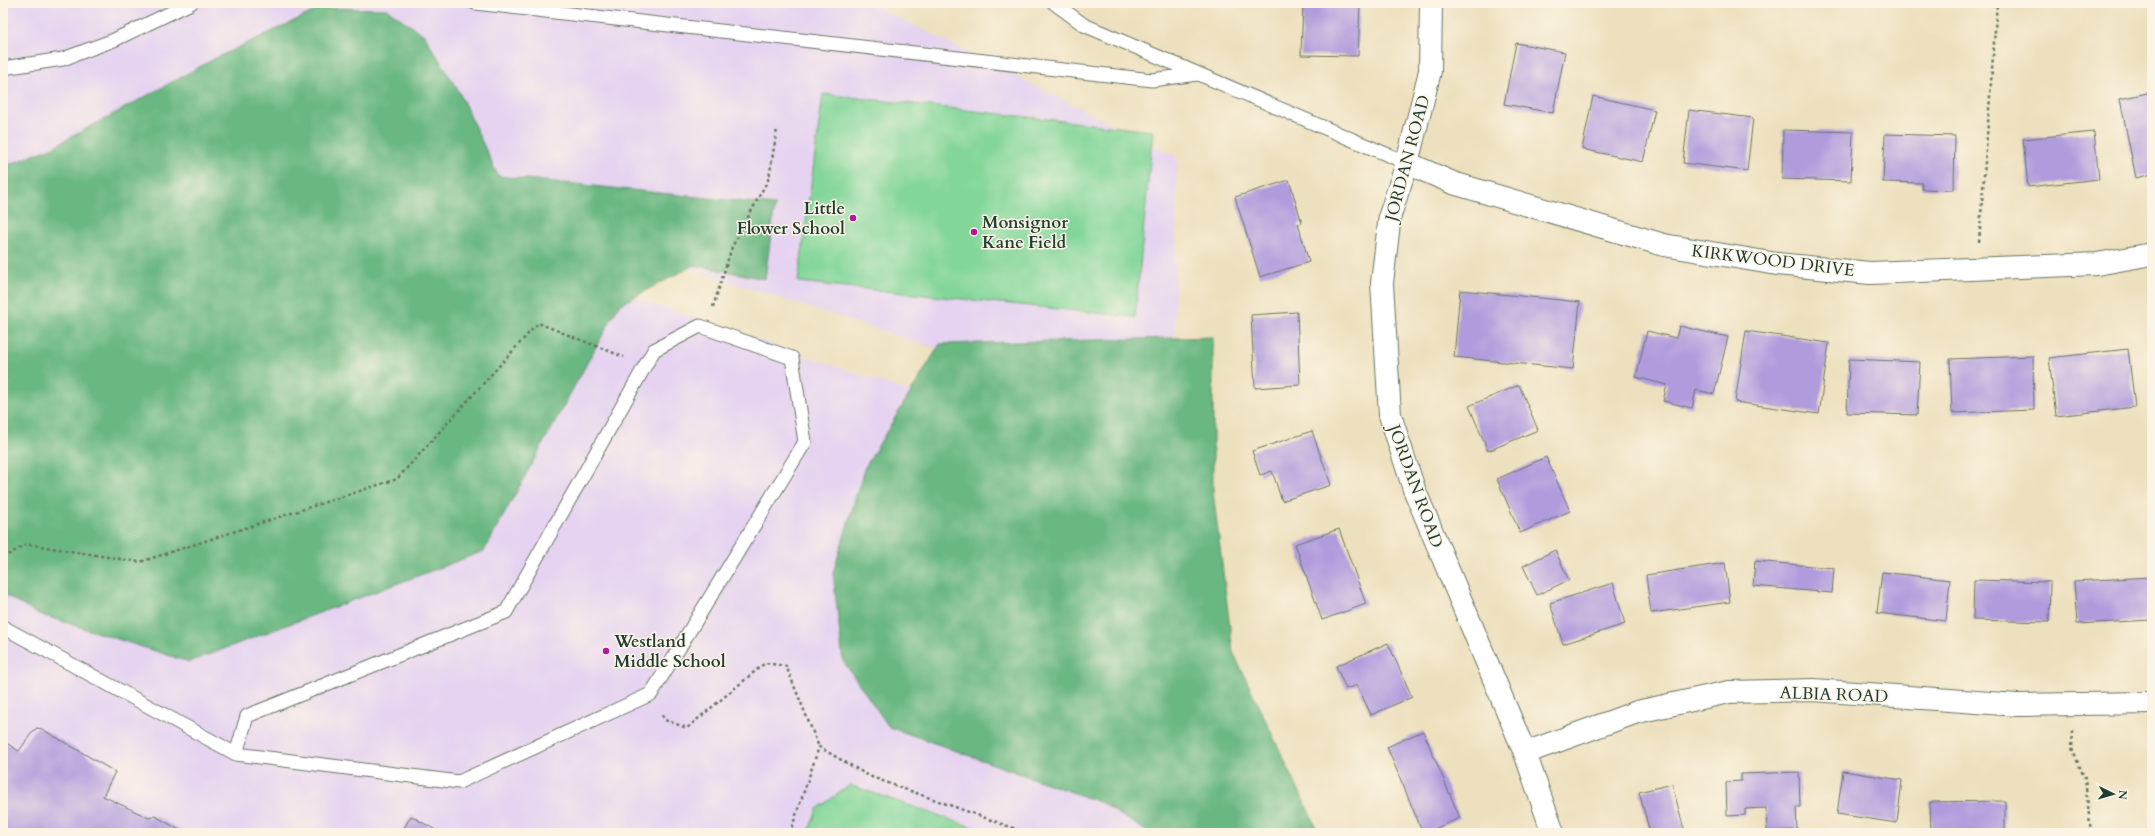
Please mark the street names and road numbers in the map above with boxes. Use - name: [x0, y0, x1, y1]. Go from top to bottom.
- street label: JORDAN ROAD: [1379, 92, 1435, 227]
- street label: KIRKWOOD DRIVE: [1690, 239, 1856, 282]
- street label: JORDAN ROAD: [1382, 419, 1449, 551]
- street label: ALBIA ROAD: [1779, 681, 1889, 708]

